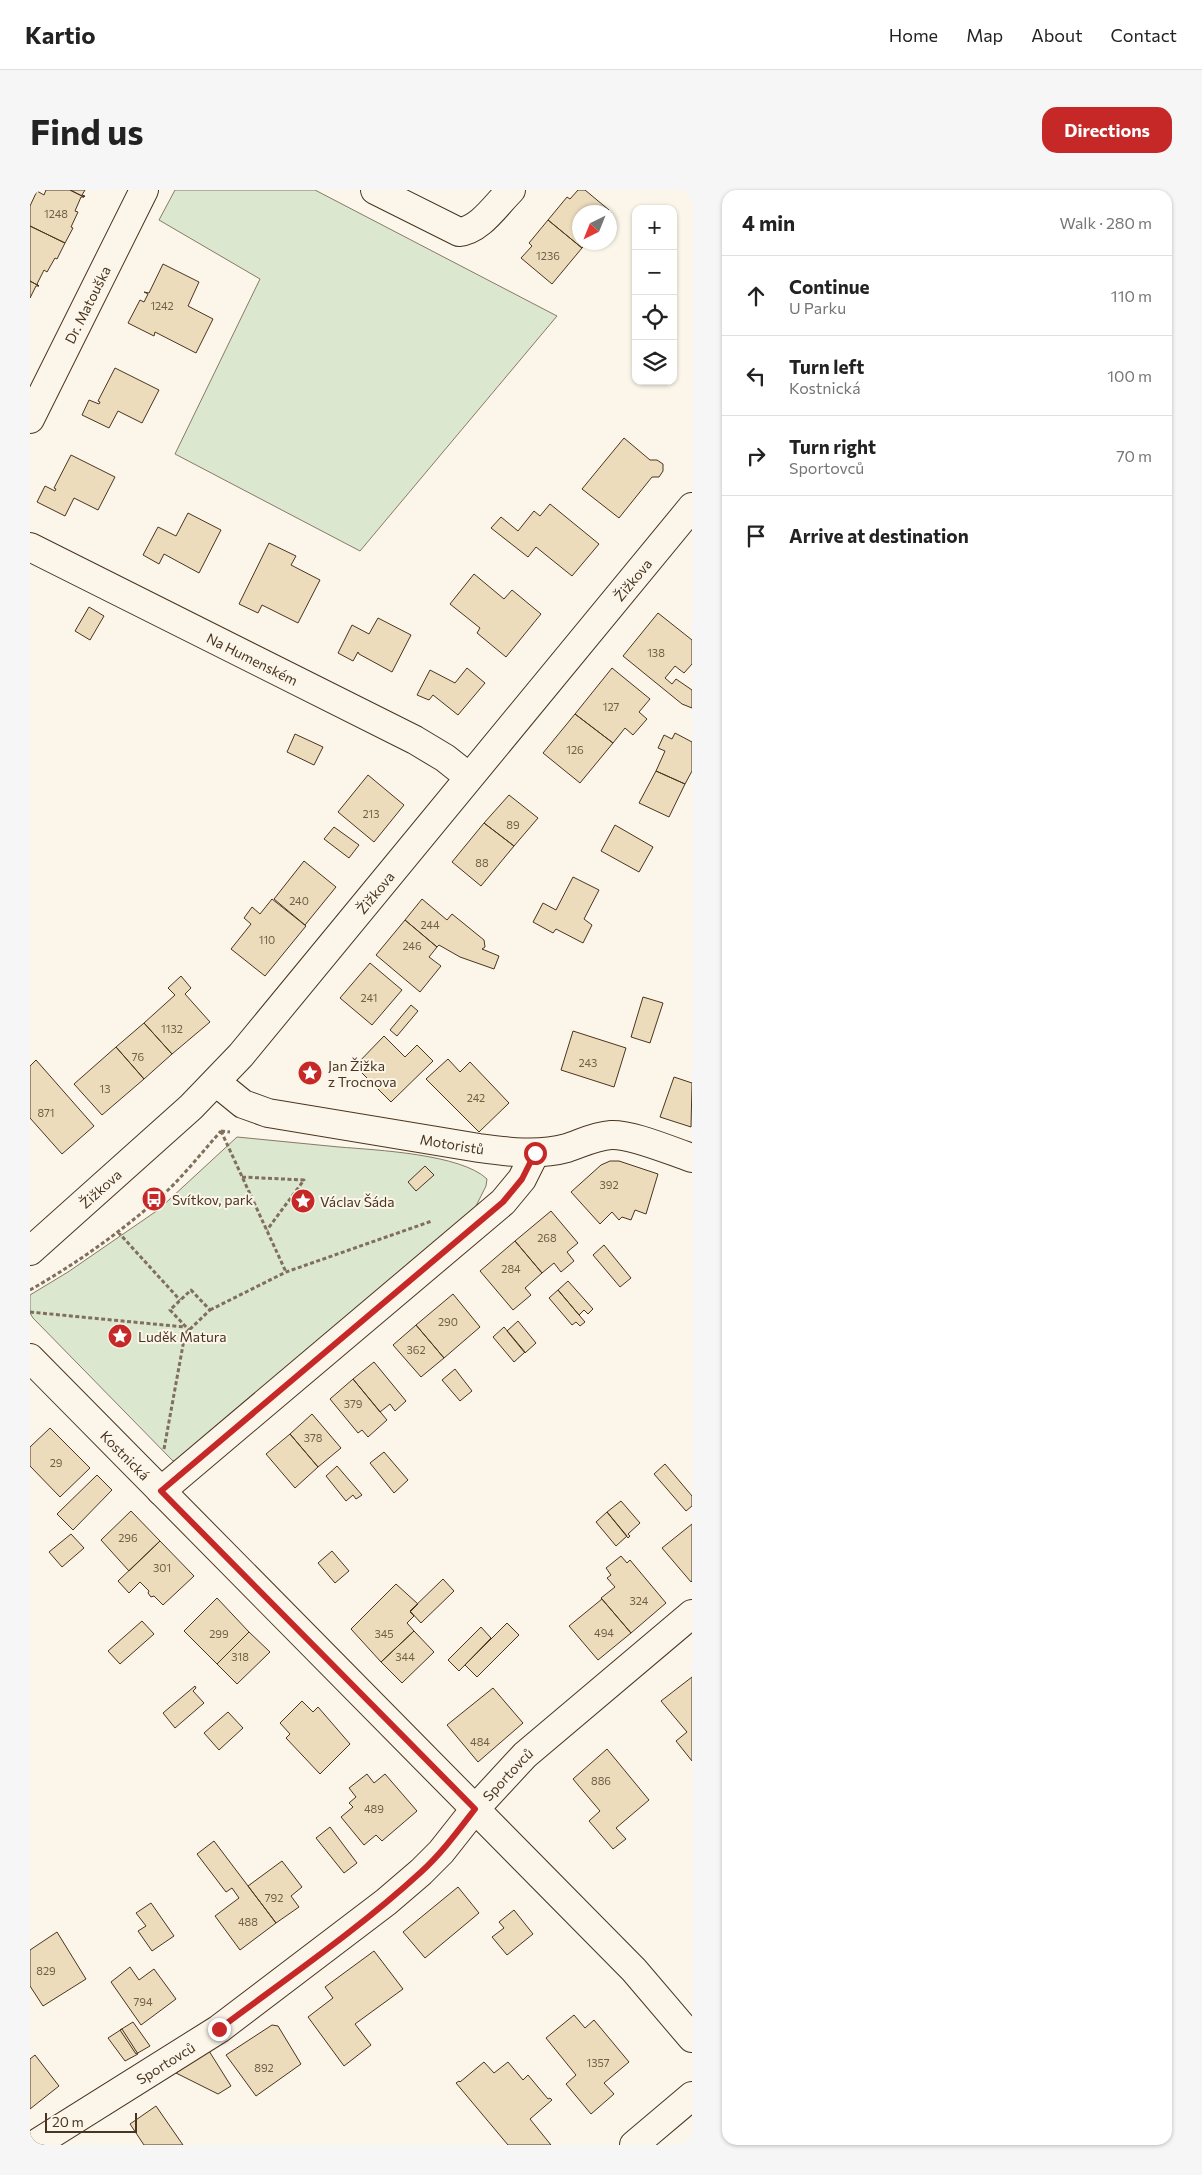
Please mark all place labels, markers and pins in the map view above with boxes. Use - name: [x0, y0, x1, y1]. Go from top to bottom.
- place label: Jan Žižka z Trocnova: [328, 1057, 397, 1090]
- place icon: Jan Žižka z Trocnova: [297, 1060, 323, 1086]
- bus stop icon: Svítkov, park: [141, 1186, 167, 1212]
- place icon: Václav Šáda: [290, 1188, 316, 1214]
- place label: Svítkov, park: [172, 1191, 253, 1208]
- place label: Václav Šáda: [320, 1193, 395, 1210]
- place icon: Luděk Matura: [107, 1323, 133, 1349]
- place label: Luděk Matura: [138, 1328, 227, 1345]

